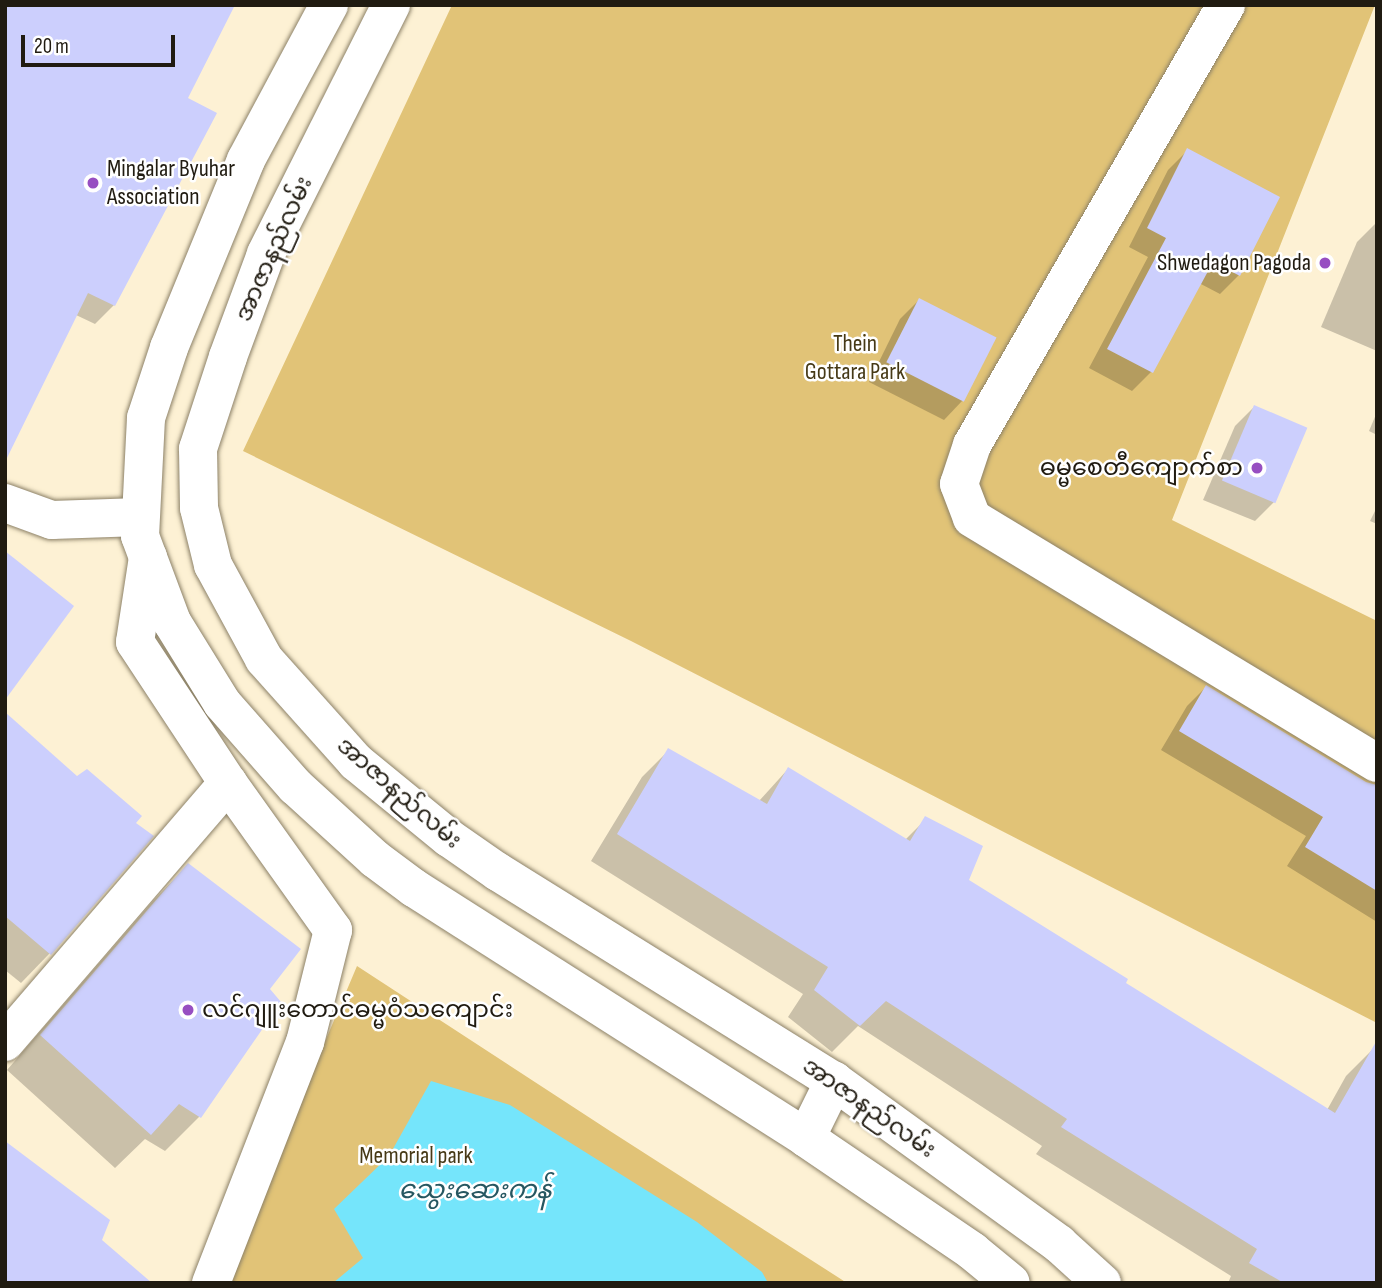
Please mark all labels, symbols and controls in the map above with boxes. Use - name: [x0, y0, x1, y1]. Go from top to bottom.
- scale bar: [24, 21, 178, 65]
- text: 20 m: [34, 34, 69, 59]
- place label: Mingalar Byuhar Association: [107, 155, 235, 211]
- street label: အာဇာနည်လမ်း: [229, 172, 319, 326]
- marker: Mingalar Byuhar Association: [85, 175, 101, 191]
- place label: Shwedagon Pagoda: [1157, 249, 1311, 277]
- marker: Shwedagon Pagoda: [1317, 255, 1333, 271]
- park label: Thein Gottara Park: [805, 330, 905, 386]
- place label: ဓမ္မစေတီကျောက်စာ: [1040, 454, 1243, 482]
- marker: ဓမ္မစေတီကျောက်စာ: [1249, 460, 1265, 476]
- street label: အာဇာနည်လမ်း: [331, 731, 467, 855]
- place label: လင်ဂျူးတောင်ဓမ္မဝံသကျောင်း: [202, 996, 513, 1024]
- marker: လင်ဂျူးတောင်ဓမ္မဝံသကျောင်း: [180, 1002, 196, 1018]
- street label: အာဇာနည်လမ်း: [797, 1052, 941, 1164]
- park label: Memorial park: [359, 1142, 473, 1170]
- water label: သွေးဆေးကန်: [399, 1175, 551, 1207]

